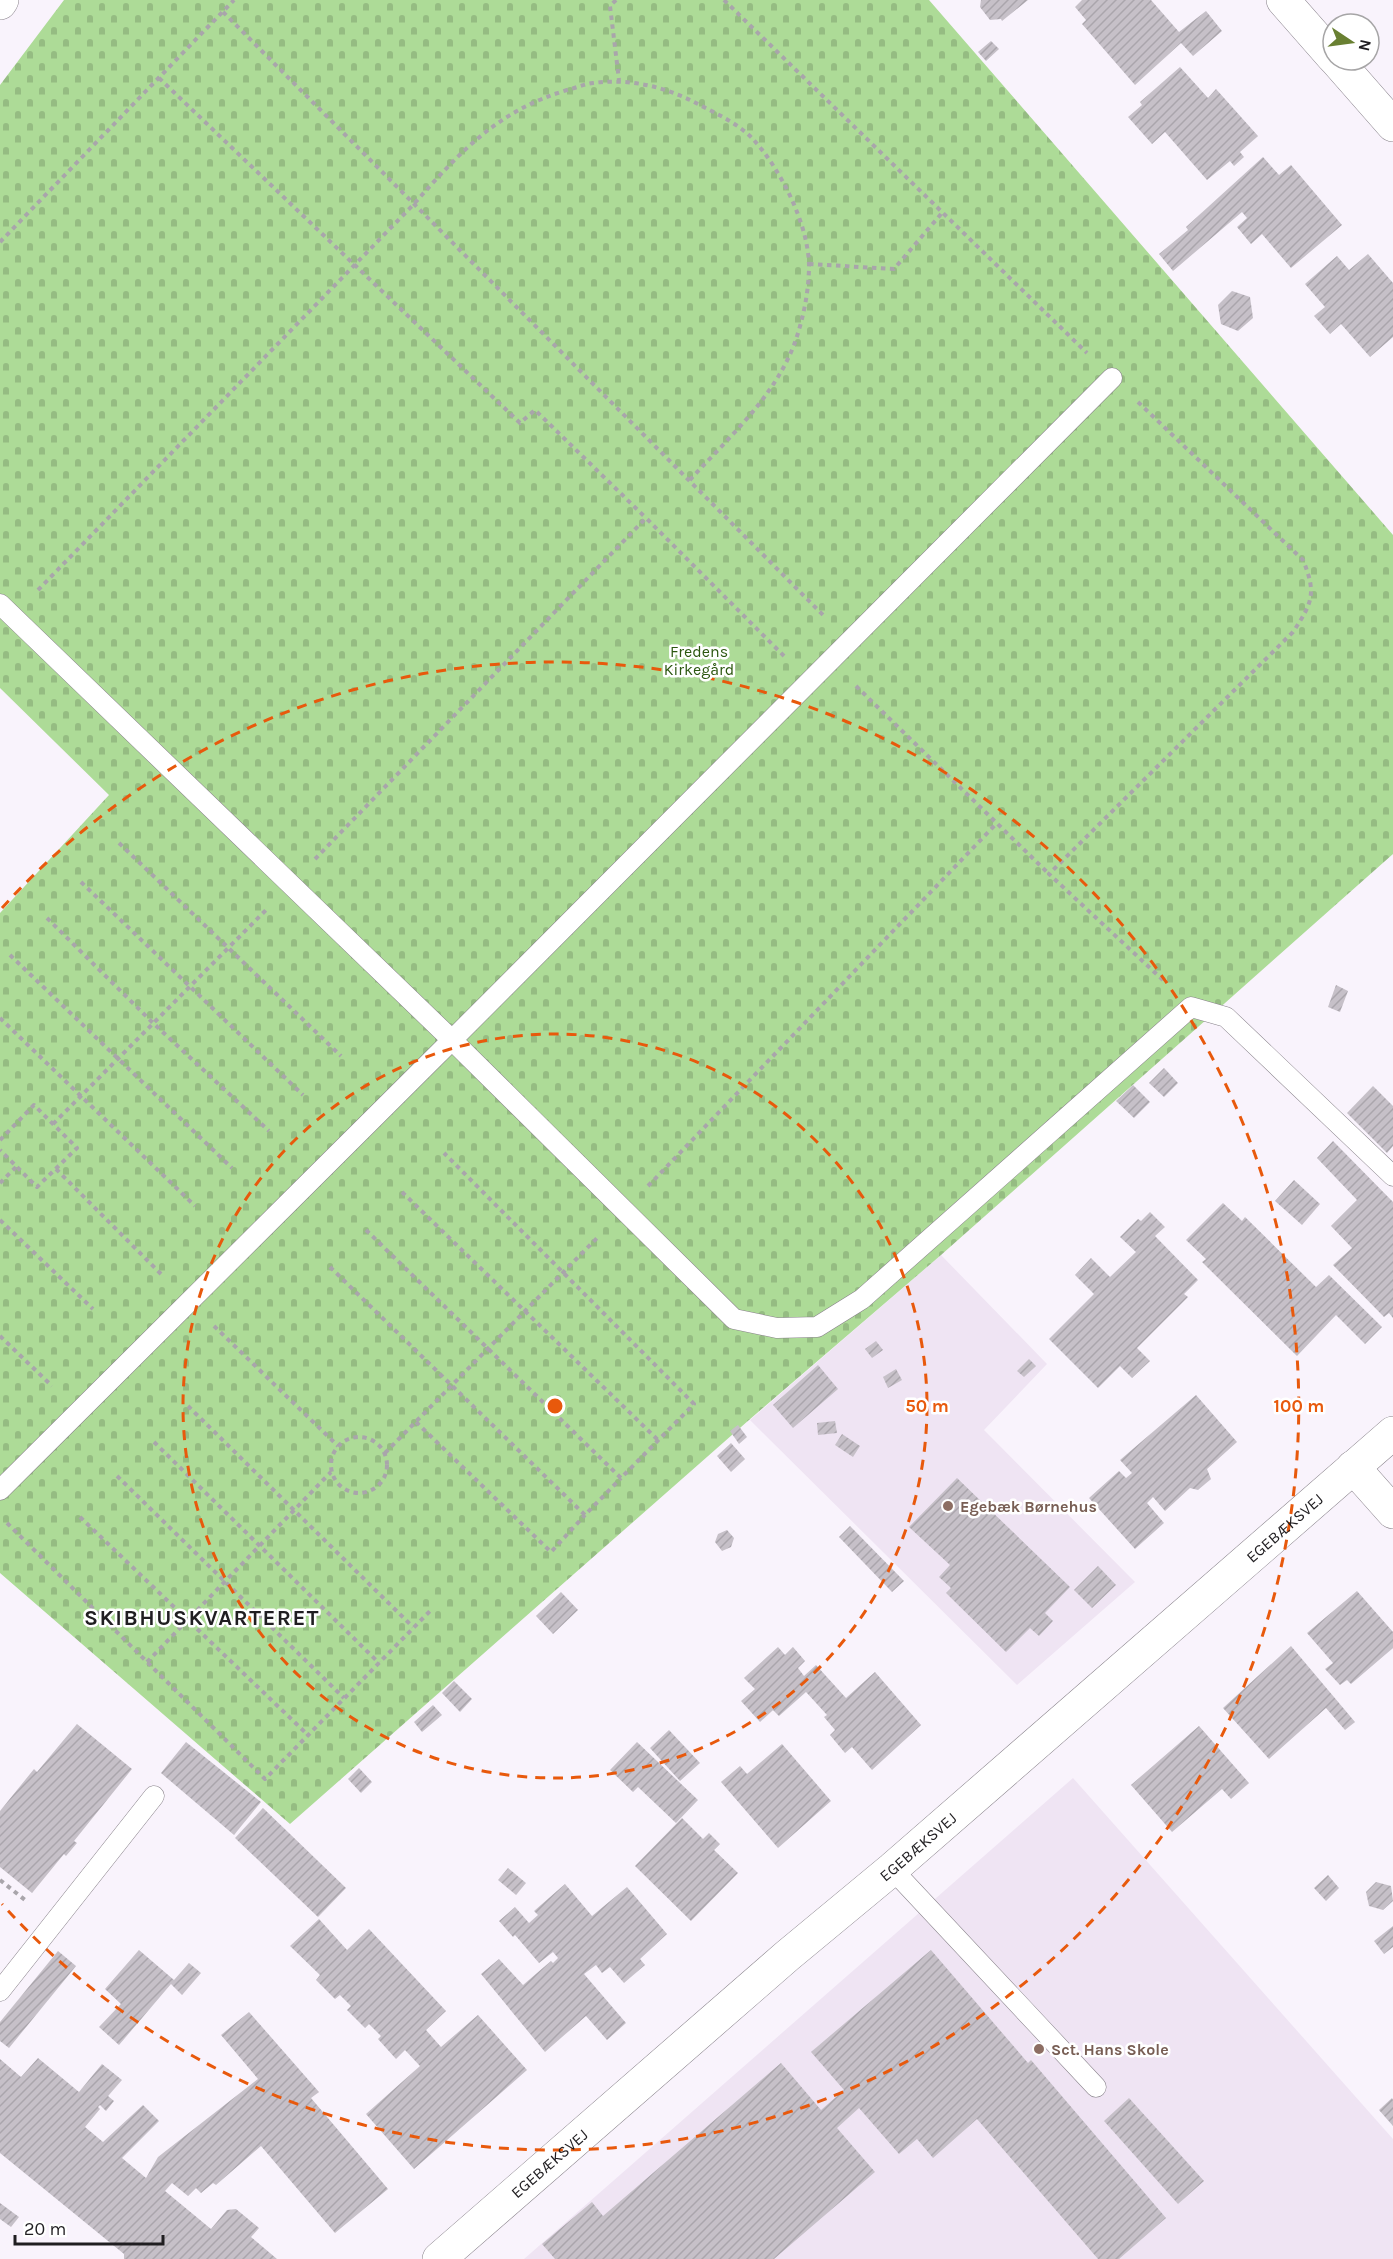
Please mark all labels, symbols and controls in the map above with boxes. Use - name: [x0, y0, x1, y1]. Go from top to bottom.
- north arrow: [1321, 12, 1381, 72]
- text: N: [1355, 38, 1376, 53]
- park label: Fredens Kirkegård: [664, 642, 734, 679]
- text: 50 m: [905, 1395, 949, 1417]
- text: 100 m: [1274, 1395, 1324, 1417]
- centre of rings: [545, 1396, 565, 1416]
- street label: EGEBÆKSVEJ: [1242, 1489, 1327, 1566]
- place label: Egebæk Børnehus: [960, 1497, 1097, 1516]
- marker: Egebæk Børnehus: [941, 1499, 955, 1513]
- district label: SKIBHUSKVARTERET: [84, 1605, 320, 1631]
- street label: EGEBÆKSVEJ: [876, 1808, 960, 1885]
- place label: Sct. Hans Skole: [1051, 2040, 1169, 2059]
- marker: Sct. Hans Skole: [1032, 2042, 1046, 2056]
- street label: EGEBÆKSVEJ: [507, 2125, 592, 2202]
- scale bar: [15, 2208, 164, 2246]
- text: 20 m: [24, 2218, 66, 2240]

